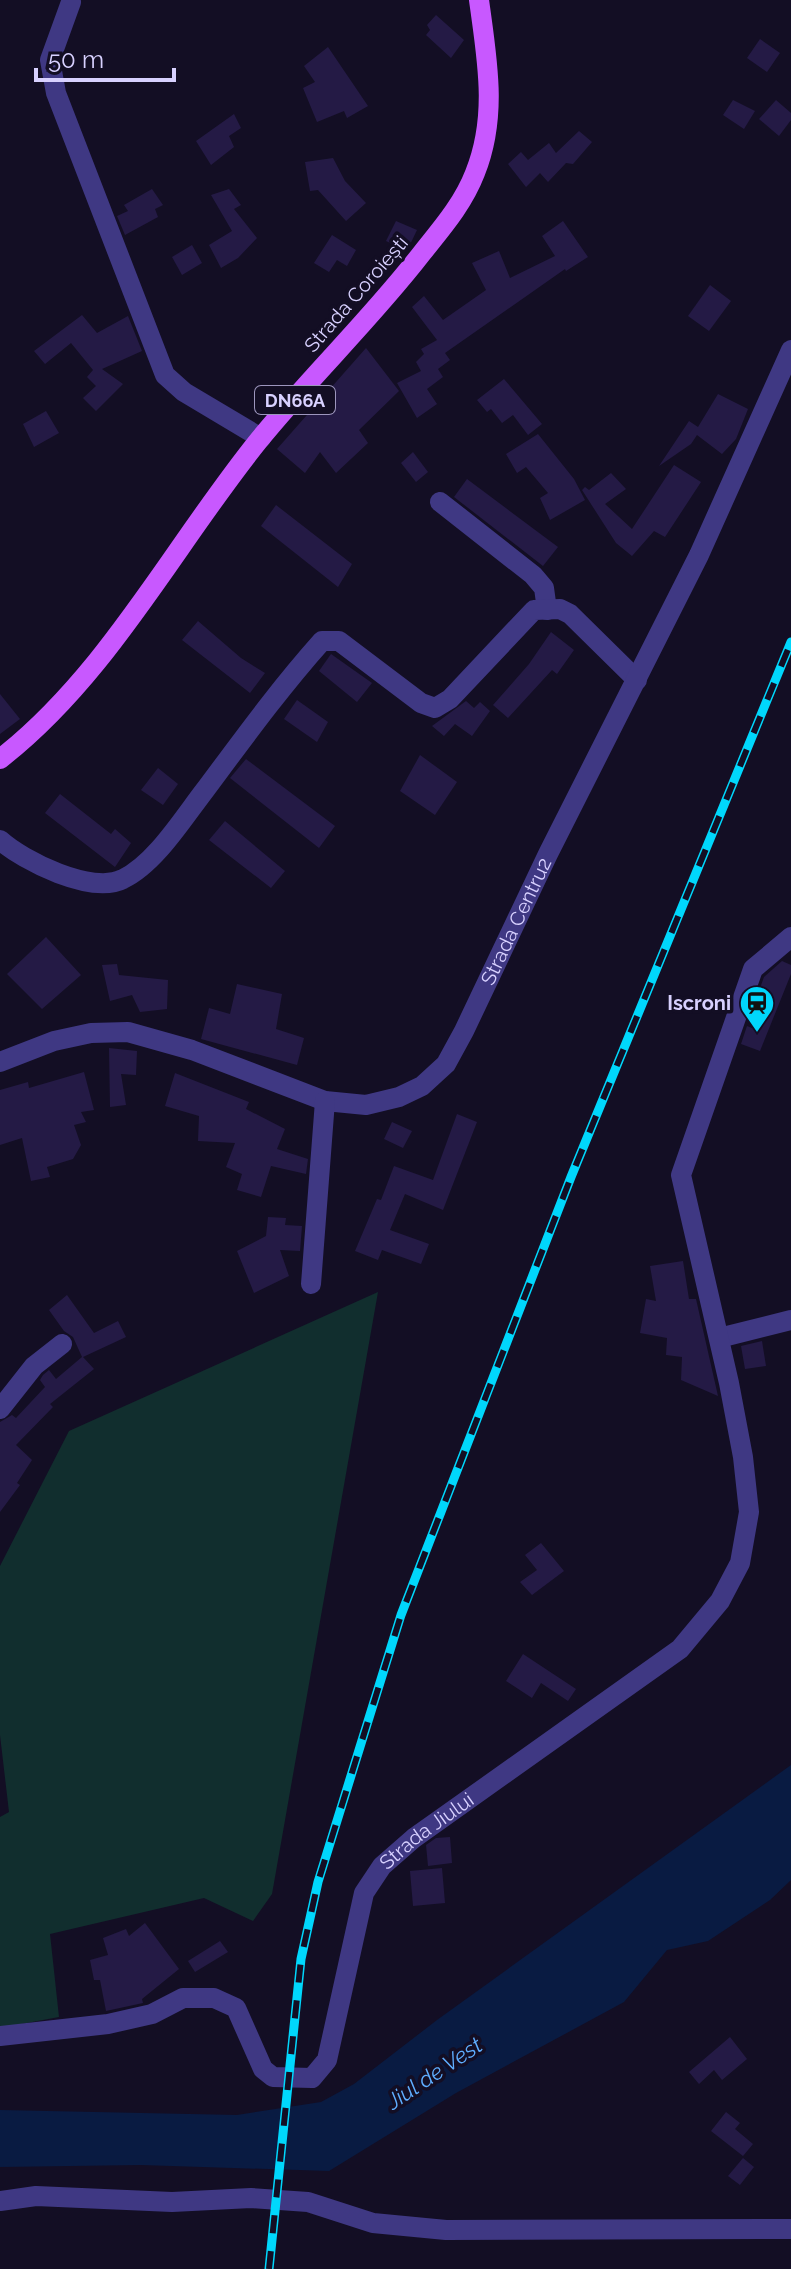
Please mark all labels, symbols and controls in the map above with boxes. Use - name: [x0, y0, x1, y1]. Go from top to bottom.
- scale bar: [36, 32, 174, 82]
- text: 50 m: [48, 45, 104, 74]
- street label: Strada Coroiești: [299, 231, 413, 357]
- road number: DN66A: [255, 386, 335, 414]
- street label: Strada Centru2: [476, 854, 557, 989]
- station icon: Iscroni: [738, 984, 776, 1034]
- place label: Iscroni: [667, 991, 731, 1015]
- street label: Strada Jiului: [375, 1788, 478, 1875]
- water label: Jiul de Vest: [380, 2031, 488, 2115]

